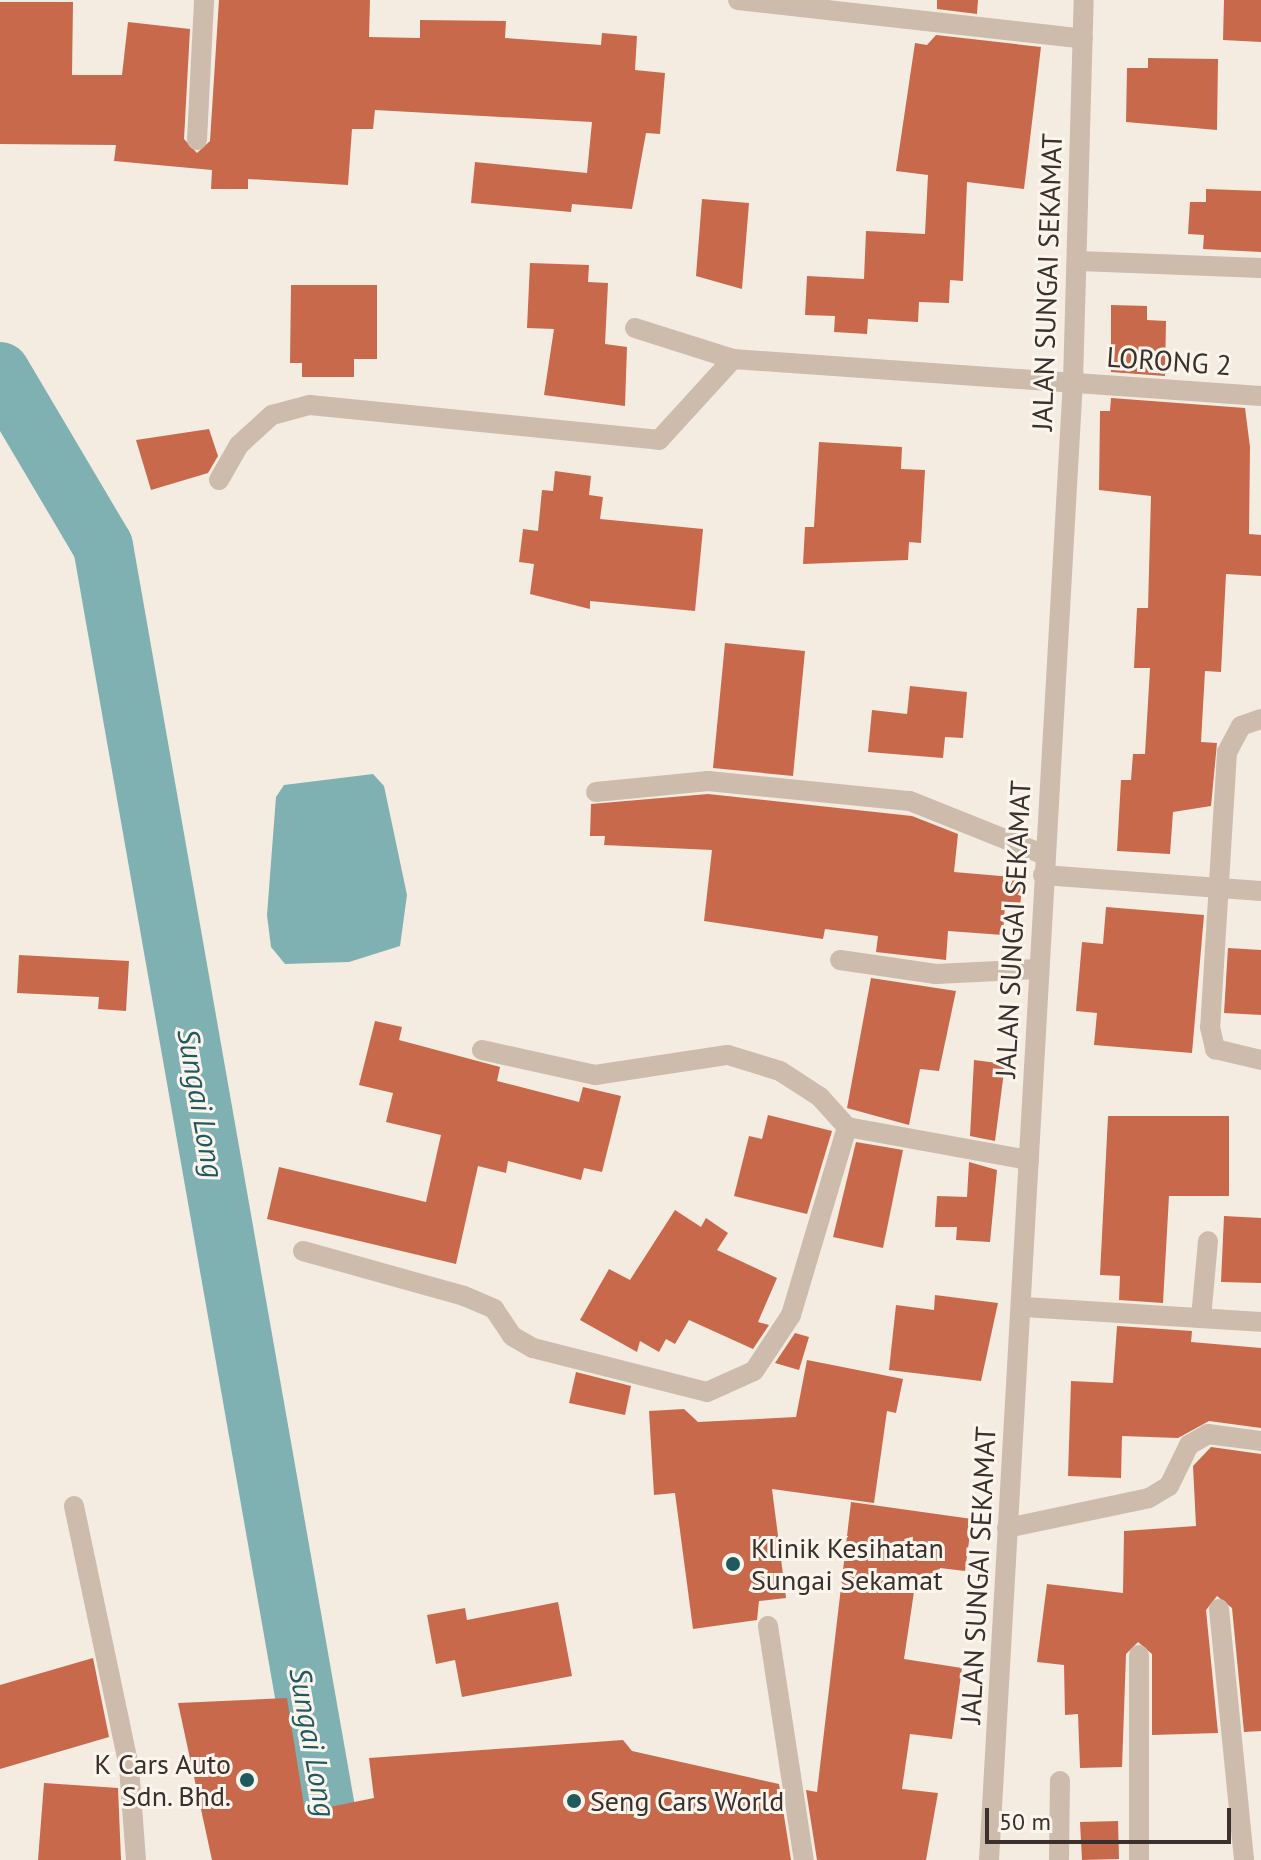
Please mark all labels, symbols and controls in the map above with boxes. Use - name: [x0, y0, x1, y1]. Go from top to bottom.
- street label: JALAN SUNGAI SEKAMAT: [1025, 133, 1069, 431]
- street label: LORONG 2: [1105, 340, 1233, 382]
- street label: JALAN SUNGAI SEKAMAT: [988, 779, 1038, 1079]
- water label: Sungai Long: [170, 1025, 232, 1181]
- street label: JALAN SUNGAI SEKAMAT: [953, 1425, 1003, 1725]
- place label: Klinik Kesihatan Sungai Sekamat: [751, 1531, 945, 1597]
- marker: Klinik Kesihatan Sungai Sekamat: [722, 1553, 744, 1575]
- water label: Sungai Long: [282, 1664, 344, 1820]
- place label: K Cars Auto Sdn. Bhd.: [93, 1747, 231, 1813]
- marker: K Cars Auto Sdn. Bhd.: [238, 1771, 256, 1789]
- place label: Seng Cars World: [590, 1784, 785, 1818]
- marker: Seng Cars World: [565, 1792, 583, 1810]
- scale bar: [989, 1792, 1235, 1842]
- text: 50 m: [999, 1806, 1051, 1837]

